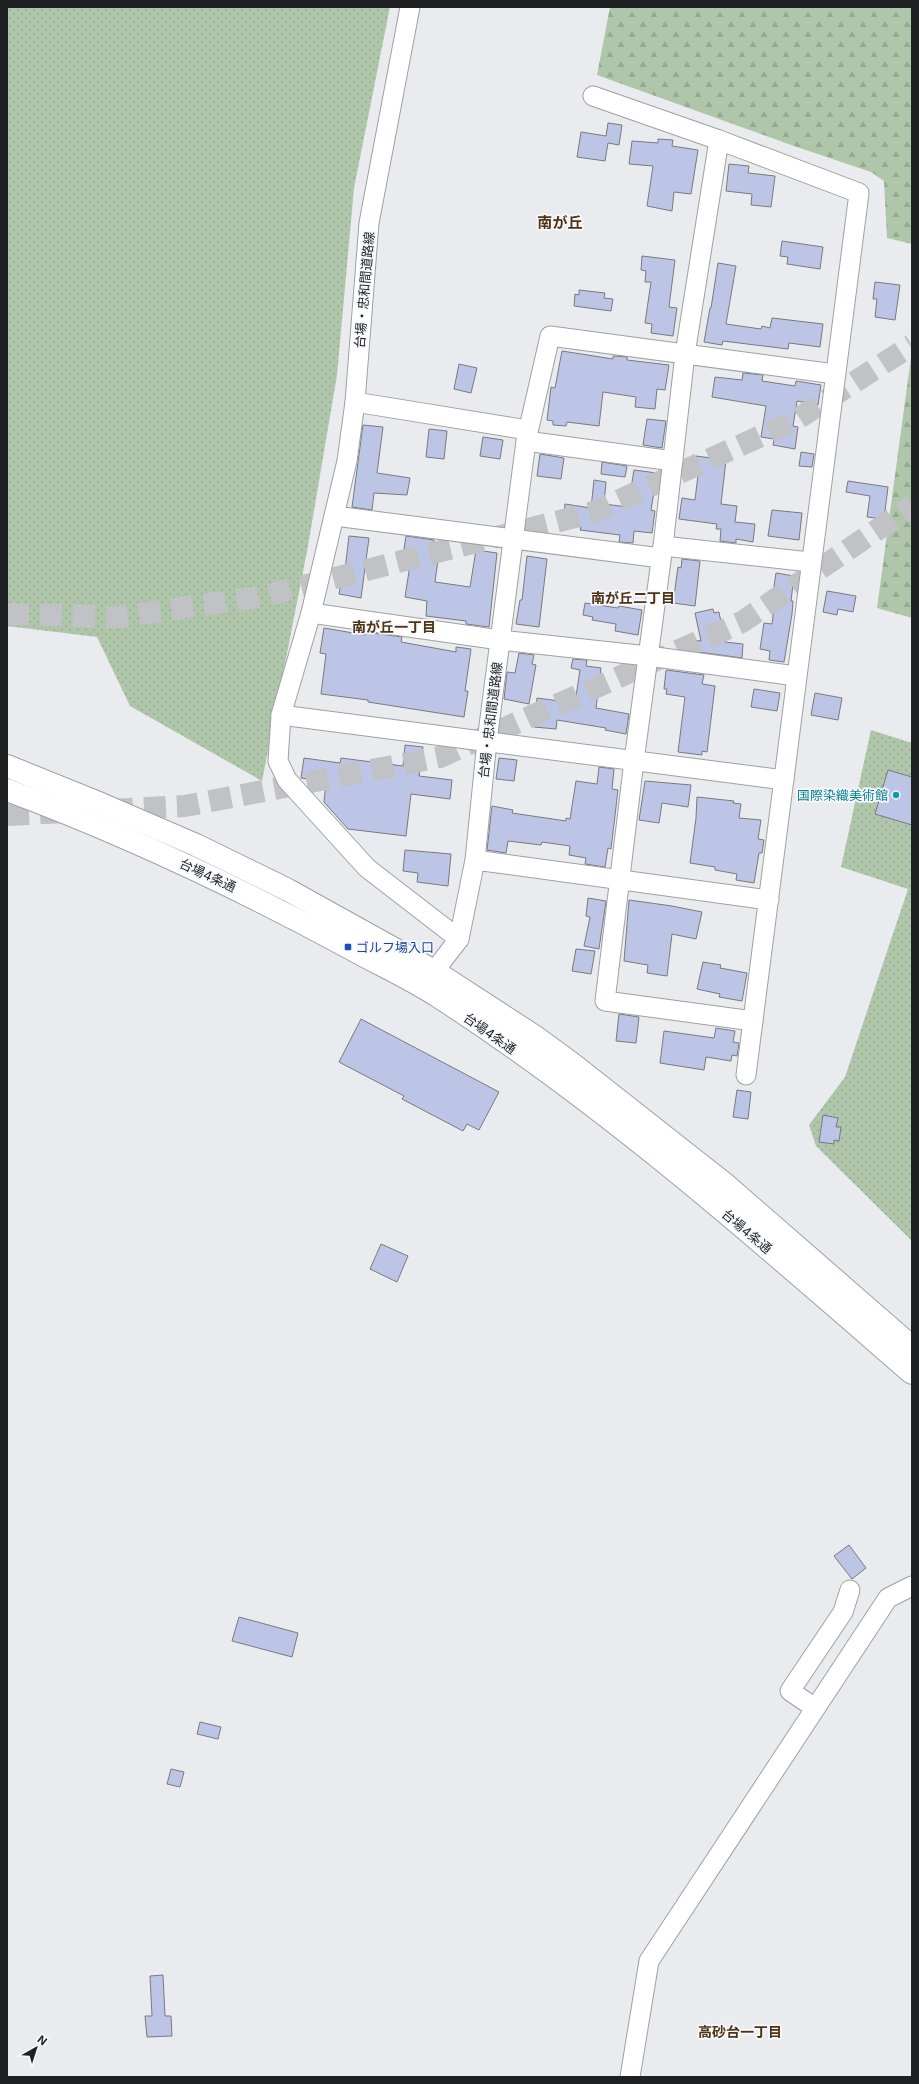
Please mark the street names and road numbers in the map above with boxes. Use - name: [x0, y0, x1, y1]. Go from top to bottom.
- street label: 台場・忠和間道路線: [351, 231, 377, 349]
- street label: 台場・忠和間道路線: [475, 661, 505, 779]
- street label: 台場4条通: [177, 855, 239, 895]
- street label: 台場4条通: [461, 1009, 519, 1057]
- street label: 台場4条通: [719, 1205, 775, 1257]

